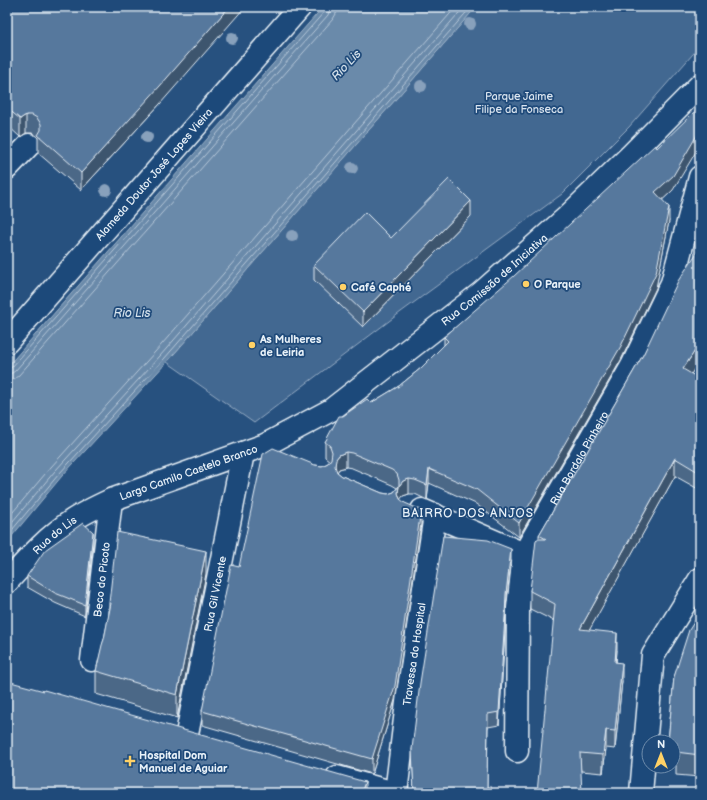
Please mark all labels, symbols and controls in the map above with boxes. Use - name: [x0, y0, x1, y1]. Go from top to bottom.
- water label: Rio Lis: [328, 47, 364, 84]
- park label: Parque Jaime Filipe da Fonseca: [475, 90, 563, 116]
- street label: Alameda Doutor José Lopes Vieira: [93, 106, 215, 243]
- street label: Rua Comissão de Iniciativa: [439, 231, 550, 329]
- place label: O Parque: [534, 278, 581, 291]
- marker: O Parque: [521, 279, 531, 289]
- place label: Café Caphé: [351, 281, 412, 294]
- marker: Café Caphé: [338, 282, 348, 292]
- water label: Rio Lis: [114, 306, 150, 321]
- place label: As Mulheres de Leiria: [259, 333, 322, 359]
- marker: As Mulheres de Leiria: [247, 340, 257, 350]
- street label: Rua Bordalo Pinheiro: [548, 409, 612, 507]
- street label: Largo Camilo Castelo Branco: [118, 442, 259, 503]
- district label: BAIRRO DOS ANJOS: [402, 506, 534, 521]
- street label: Rua do Lis: [30, 513, 80, 557]
- street label: Beco do Picoto: [91, 541, 113, 618]
- street label: Rua Gil Vicente: [202, 555, 229, 633]
- street label: Travessa do Hospital: [401, 602, 429, 706]
- north arrow: [641, 734, 681, 774]
- text: N: [657, 738, 665, 751]
- place label: Hospital Dom Manuel de Aguiar: [139, 749, 228, 775]
- marker: Hospital Dom Manuel de Aguiar: [124, 755, 136, 767]

